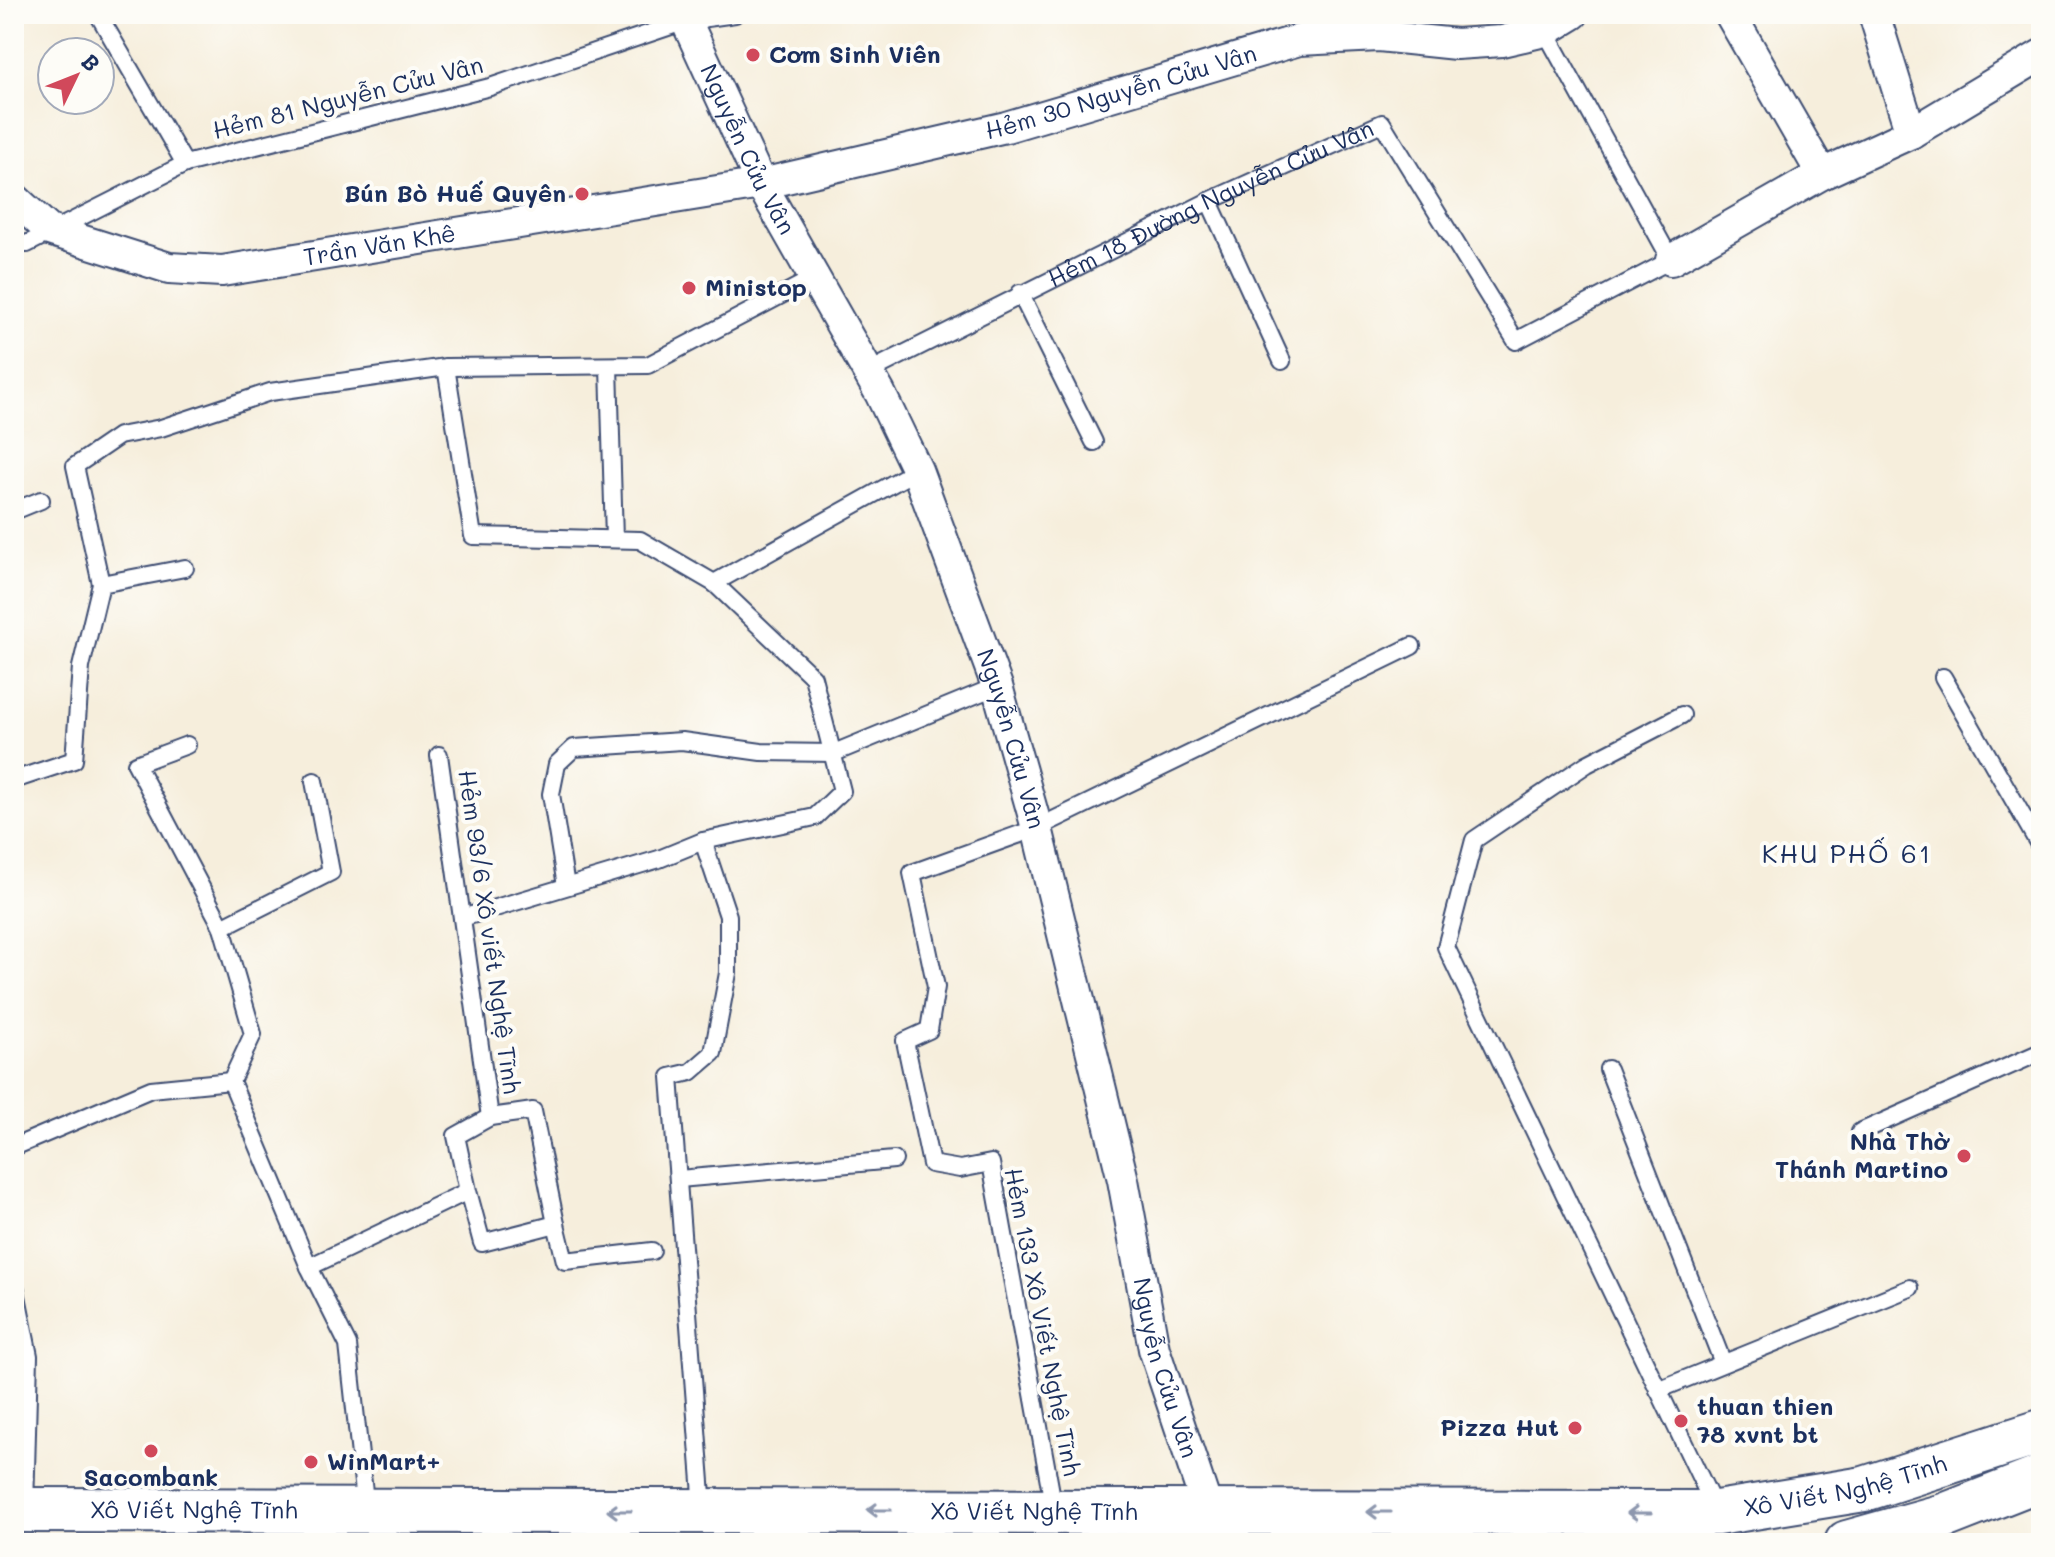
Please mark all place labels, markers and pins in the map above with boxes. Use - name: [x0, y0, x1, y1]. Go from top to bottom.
- place label: Cơm Sinh Viên: [769, 38, 941, 69]
- marker: Cơm Sinh Viên: [744, 46, 762, 64]
- place label: Bún Bò Huế Quyên: [344, 177, 566, 208]
- marker: Bún Bò Huế Quyên: [573, 185, 591, 203]
- place label: Ministop: [705, 271, 807, 302]
- marker: Ministop: [680, 279, 698, 297]
- place label: Nhà Thờ Thánh Martino: [1775, 1125, 1950, 1184]
- marker: Nhà Thờ Thánh Martino: [1955, 1147, 1973, 1165]
- place label: thuan thien 78 xvnt bt: [1697, 1390, 1833, 1449]
- place label: Pizza Hut: [1440, 1411, 1559, 1442]
- marker: thuan thien 78 xvnt bt: [1672, 1412, 1690, 1430]
- marker: Pizza Hut: [1566, 1419, 1584, 1437]
- marker: Sacombank: [142, 1442, 160, 1460]
- place label: WinMart+: [327, 1445, 440, 1476]
- marker: WinMart+: [302, 1453, 320, 1471]
- place label: Sacombank: [84, 1461, 218, 1492]

